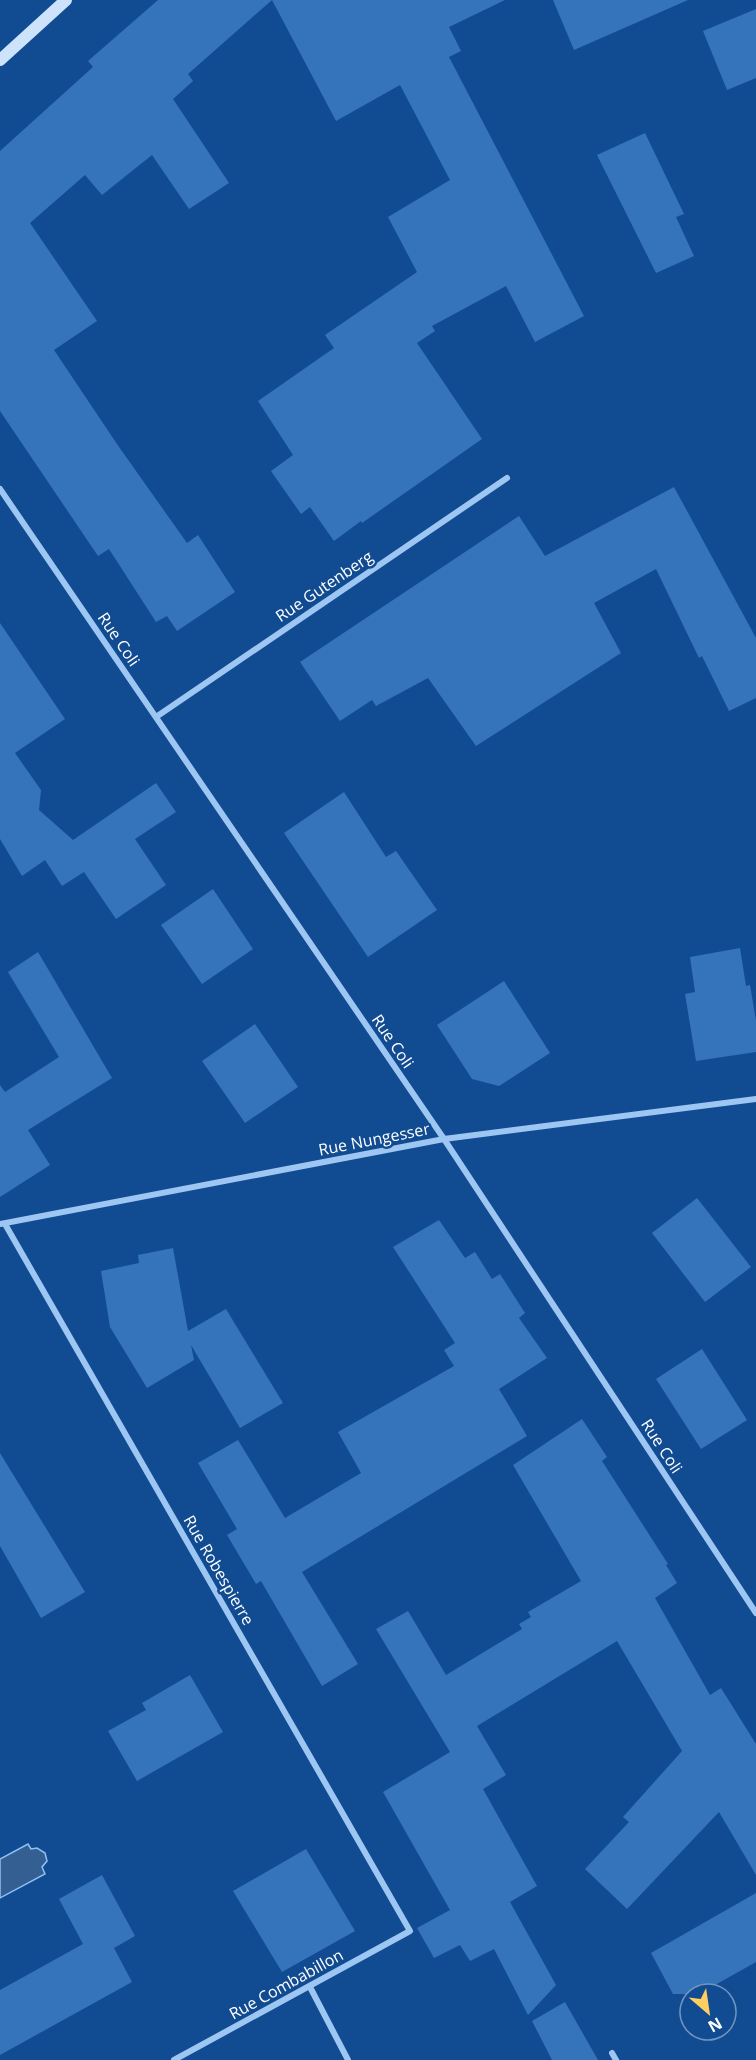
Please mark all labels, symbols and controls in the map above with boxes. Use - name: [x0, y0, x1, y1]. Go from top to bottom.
- street label: Rue Gutenberg: [271, 545, 377, 627]
- street label: Rue Coli: [93, 608, 145, 670]
- street label: Rue Coli: [367, 1010, 419, 1072]
- street label: Rue Nungesser: [316, 1117, 432, 1161]
- street label: Rue Coli: [636, 1415, 688, 1477]
- street label: Rue Robespierre: [179, 1511, 259, 1629]
- street label: Rue Combabillon: [225, 1944, 347, 2024]
- north arrow: [678, 1982, 738, 2042]
- text: N: [704, 2012, 726, 2038]

